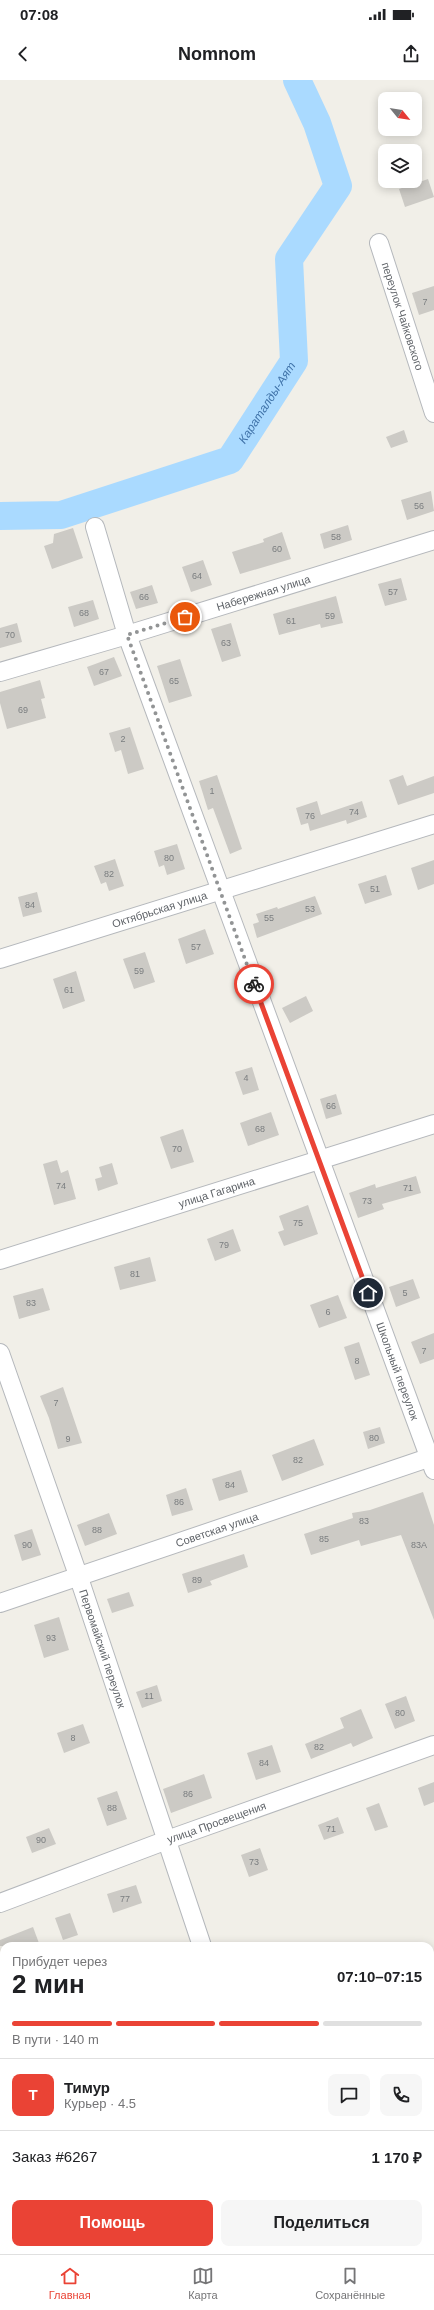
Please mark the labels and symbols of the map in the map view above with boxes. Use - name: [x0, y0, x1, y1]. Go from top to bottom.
- north arrow: [378, 92, 422, 136]
- street label: переулок Чайковского: [380, 261, 426, 372]
- house number: 7: [422, 297, 428, 307]
- water label: Караталды-Аят: [236, 359, 299, 446]
- house number: 56: [414, 501, 424, 511]
- house number: 58: [331, 532, 341, 542]
- house number: 60: [272, 544, 282, 554]
- house number: 64: [192, 571, 202, 581]
- street label: Набережная улица: [215, 572, 312, 613]
- house number: 57: [388, 587, 398, 597]
- house number: 66: [139, 592, 149, 602]
- pin: [168, 600, 202, 634]
- house number: 68: [79, 608, 89, 618]
- house number: 59: [325, 611, 335, 621]
- house number: 61: [286, 616, 296, 626]
- house number: 70: [5, 630, 15, 640]
- house number: 63: [221, 638, 231, 648]
- house number: 67: [99, 667, 109, 677]
- house number: 65: [169, 676, 179, 686]
- house number: 69: [18, 705, 28, 715]
- house number: 2: [120, 734, 126, 744]
- house number: 1: [209, 786, 215, 796]
- house number: 74: [349, 807, 359, 817]
- house number: 76: [305, 811, 315, 821]
- house number: 80: [164, 853, 174, 863]
- house number: 82: [104, 869, 114, 879]
- house number: 51: [370, 884, 380, 894]
- street label: Октябрьская улица: [111, 889, 209, 930]
- house number: 84: [25, 900, 35, 910]
- house number: 53: [305, 904, 315, 914]
- house number: 55: [264, 913, 274, 923]
- house number: 57: [191, 942, 201, 952]
- courier: [234, 964, 274, 1004]
- house number: 59: [134, 966, 144, 976]
- house number: 61: [64, 985, 74, 995]
- house number: 4: [243, 1073, 249, 1083]
- house number: 66: [326, 1101, 336, 1111]
- house number: 68: [255, 1124, 265, 1134]
- house number: 70: [172, 1144, 182, 1154]
- street label: улица Гагарина: [177, 1174, 257, 1210]
- house number: 74: [56, 1181, 66, 1191]
- house number: 71: [403, 1183, 413, 1193]
- house number: 73: [362, 1196, 372, 1206]
- house number: 75: [293, 1218, 303, 1228]
- house number: 79: [219, 1240, 229, 1250]
- house number: 81: [130, 1269, 140, 1279]
- pin: [351, 1276, 385, 1310]
- house number: 5: [402, 1288, 408, 1298]
- house number: 83: [26, 1298, 36, 1308]
- house number: 6: [325, 1307, 331, 1317]
- street label: Школьный переулок: [374, 1321, 421, 1422]
- house number: 7: [421, 1346, 427, 1356]
- house number: 8: [354, 1356, 360, 1366]
- house number: 7: [53, 1398, 59, 1408]
- house number: 80: [369, 1433, 379, 1443]
- house number: 9: [65, 1434, 71, 1444]
- house number: 82: [293, 1455, 303, 1465]
- house number: 84: [225, 1480, 235, 1490]
- house number: 86: [174, 1497, 184, 1507]
- street label: Советская улица: [174, 1510, 261, 1549]
- house number: 83: [359, 1516, 369, 1526]
- house number: 88: [92, 1525, 102, 1535]
- house number: 85: [319, 1534, 329, 1544]
- house number: 90: [22, 1540, 32, 1550]
- house number: 83А: [411, 1540, 427, 1550]
- house number: 89: [192, 1575, 202, 1585]
- street label: Первомайский переулок: [77, 1588, 128, 1710]
- house number: 93: [46, 1633, 56, 1643]
- house number: 11: [144, 1691, 154, 1701]
- house number: 80: [395, 1708, 405, 1718]
- house number: 8: [70, 1733, 76, 1743]
- house number: 82: [314, 1742, 324, 1752]
- house number: 84: [259, 1758, 269, 1768]
- house number: 86: [183, 1789, 193, 1799]
- street label: улица Просвещения: [165, 1799, 268, 1846]
- house number: 88: [107, 1803, 117, 1813]
- house number: 71: [326, 1824, 336, 1834]
- house number: 90: [36, 1835, 46, 1845]
- house number: 73: [249, 1857, 259, 1867]
- house number: 77: [120, 1894, 130, 1904]

